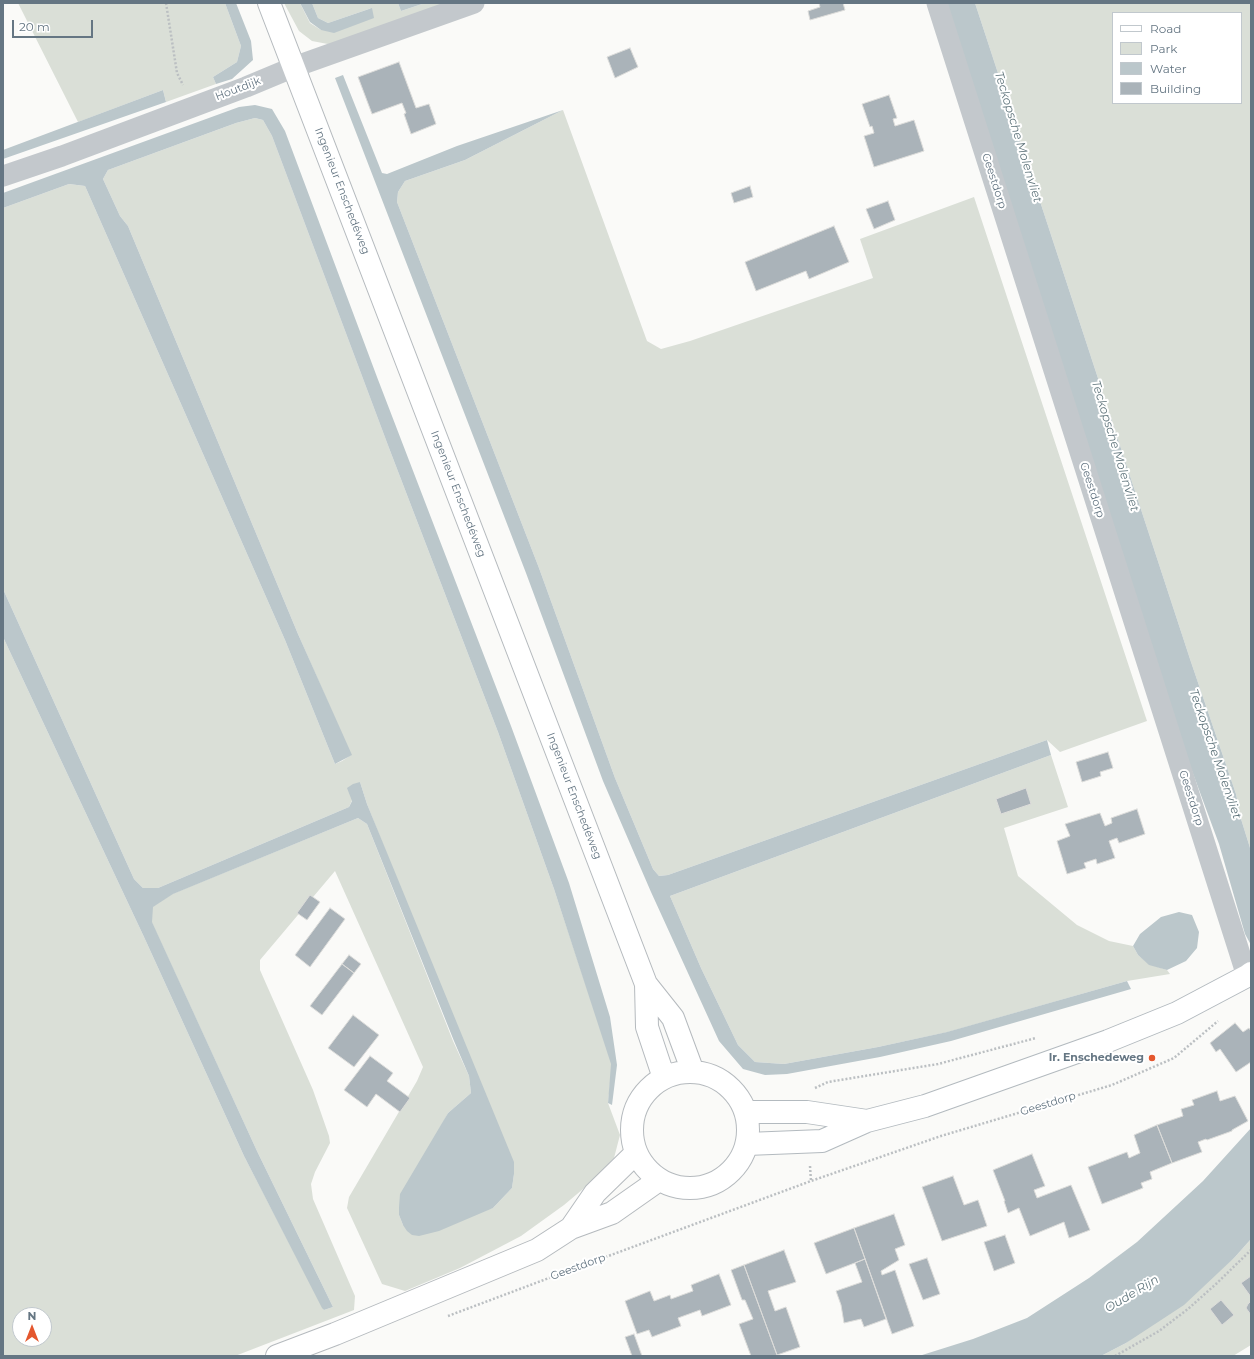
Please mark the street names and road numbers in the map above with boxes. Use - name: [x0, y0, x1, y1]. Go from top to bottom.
- street label: Houtdijk: [213, 74, 263, 104]
- street label: Ingenieur Enschedéweg: [312, 126, 372, 256]
- street label: Geestdorp: [979, 152, 1009, 210]
- street label: Ingenieur Enschedéweg: [428, 429, 488, 559]
- street label: Geestdorp: [1077, 461, 1107, 519]
- street label: Ingenieur Enschedéweg: [544, 731, 604, 861]
- street label: Geestdorp: [1176, 769, 1206, 827]
- street label: Geestdorp: [1019, 1089, 1077, 1119]
- street label: Geestdorp: [549, 1251, 607, 1283]

